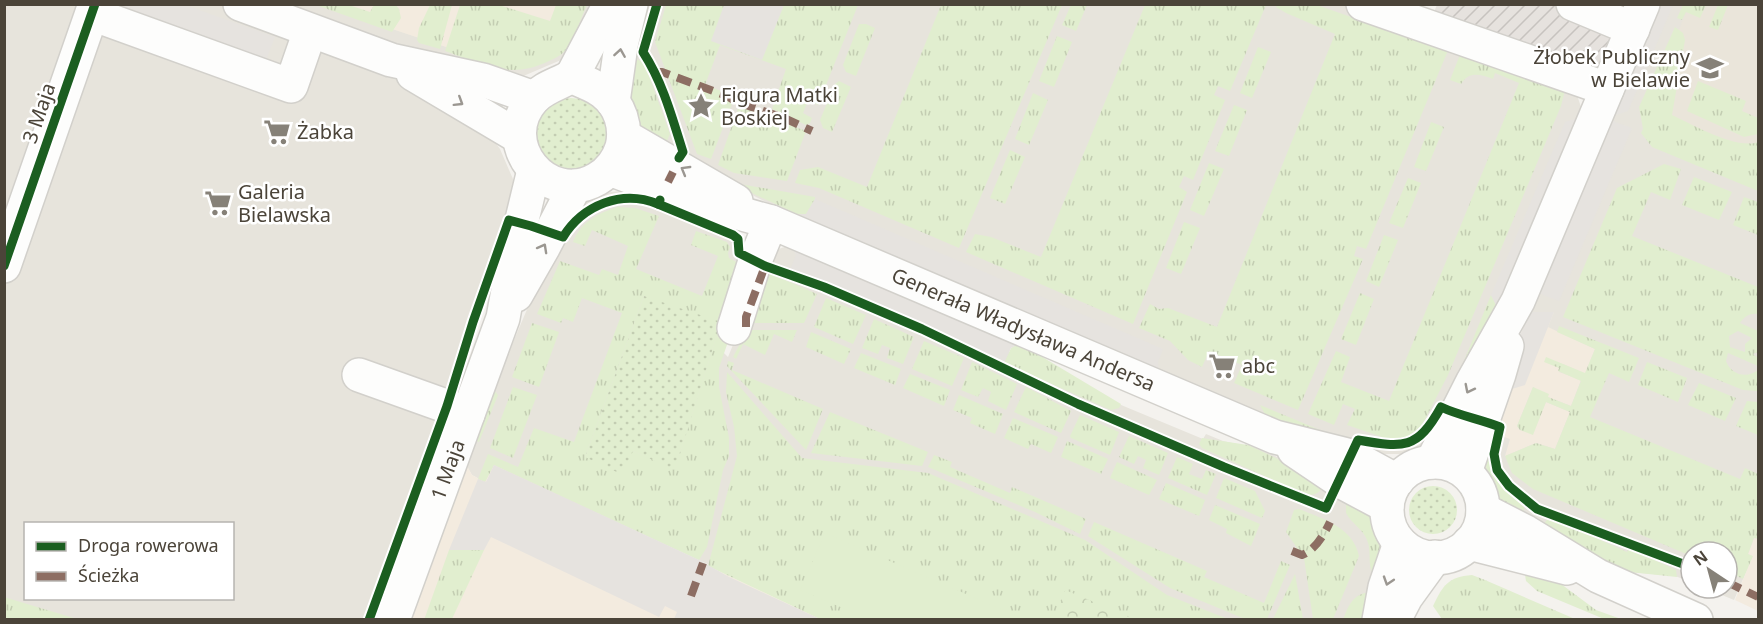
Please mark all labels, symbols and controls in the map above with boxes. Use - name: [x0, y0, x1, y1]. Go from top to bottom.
- place label: Żłobek Publiczny w Bielawie: [1533, 43, 1691, 93]
- one-way arrow: [614, 48, 626, 57]
- school or university icon: Żłobek Publiczny w Bielawie: [1695, 53, 1725, 83]
- street label: 3 Maja: [16, 79, 61, 147]
- place label: Figura Matki Boskiej: [721, 81, 838, 131]
- place icon: Figura Matki Boskiej: [686, 91, 716, 121]
- one-way arrow: [453, 94, 463, 106]
- supermarket icon: Żabka: [262, 117, 292, 147]
- place label: Żabka: [297, 118, 354, 145]
- one-way arrow: [681, 166, 691, 177]
- place label: Galeria Bielawska: [238, 178, 331, 228]
- supermarket icon: Galeria Bielawska: [203, 188, 233, 218]
- one-way arrow: [535, 244, 547, 255]
- street label: Generała Władysława Andersa: [888, 261, 1159, 397]
- supermarket icon: abc: [1207, 351, 1237, 381]
- place label: abc: [1242, 352, 1275, 379]
- one-way arrow: [1465, 382, 1476, 393]
- street label: 1 Maja: [424, 436, 471, 503]
- legend: [24, 522, 234, 600]
- text: Droga rowerowa: [78, 533, 219, 557]
- north arrow: [1679, 540, 1739, 600]
- text: N: [1688, 545, 1712, 571]
- text: Ścieżka: [78, 563, 139, 587]
- one-way arrow: [1382, 575, 1395, 586]

